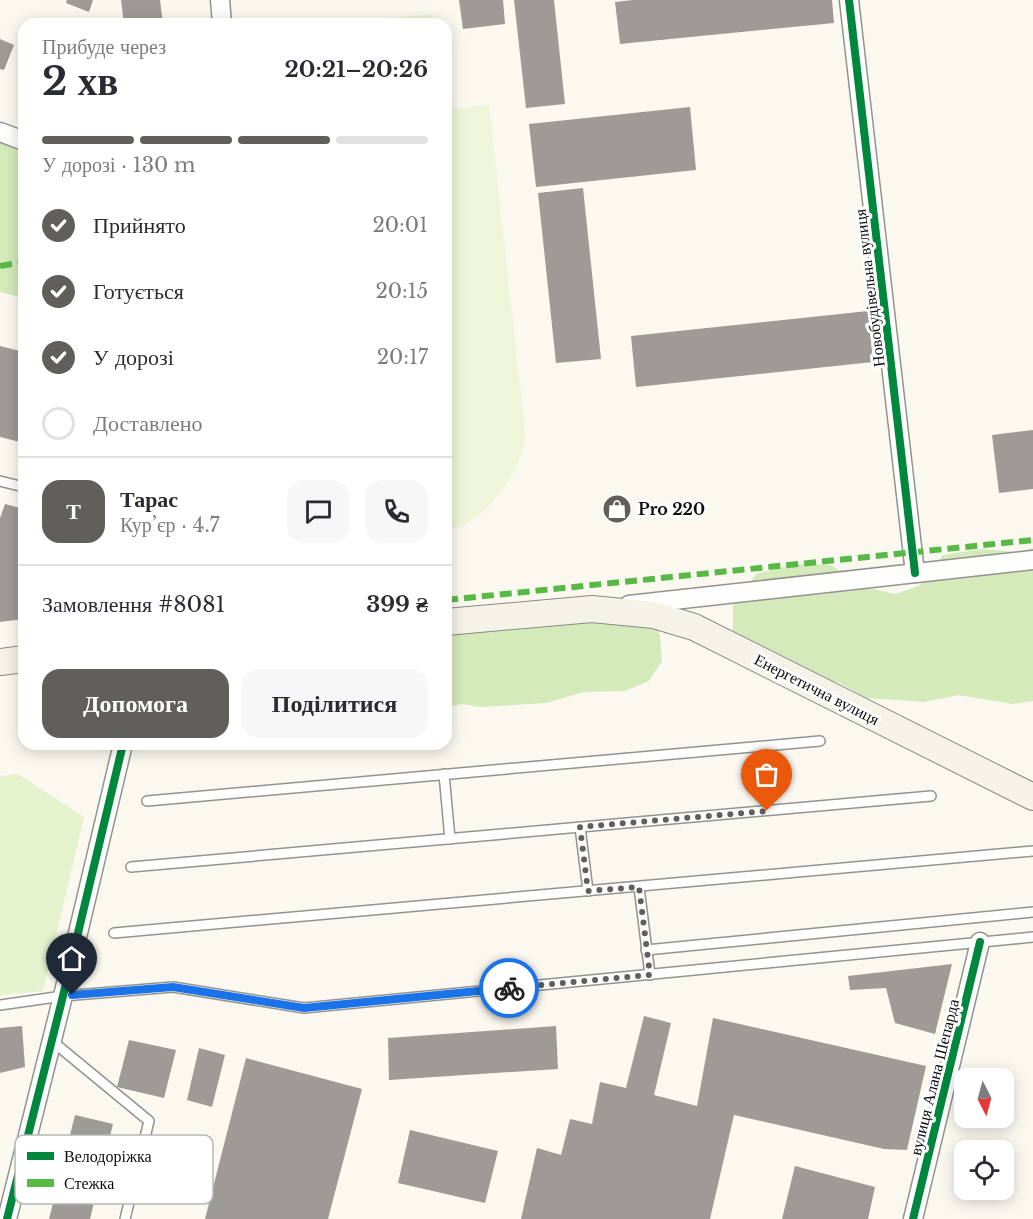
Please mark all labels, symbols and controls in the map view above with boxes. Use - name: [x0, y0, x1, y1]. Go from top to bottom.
- text: Прибуде через: [42, 35, 166, 59]
- text: 20:21–20:26: [285, 56, 428, 83]
- text: 2 хв: [42, 57, 118, 106]
- text: У дорозі · 130 m: [42, 153, 195, 177]
- street label: Новобудівельна вулиця: [849, 207, 889, 368]
- icon: check: [42, 209, 75, 242]
- text: Прийнято: [93, 212, 186, 239]
- text: 20:01: [373, 213, 428, 237]
- icon: check: [42, 275, 75, 308]
- text: Готується: [93, 278, 184, 305]
- text: 20:15: [375, 279, 428, 303]
- icon: check: [42, 341, 75, 374]
- text: У дорозі: [93, 344, 174, 371]
- text: 20:17: [377, 345, 428, 369]
- text: Доставлено: [93, 410, 203, 437]
- button: chat: [287, 480, 350, 543]
- button: phone: [365, 480, 428, 543]
- text: Тарас: [120, 486, 178, 513]
- shop icon: Pro 220: [601, 493, 633, 525]
- text: Т: [66, 498, 81, 525]
- place label: Pro 220: [638, 499, 705, 519]
- text: Кур’єр · 4.7: [120, 513, 219, 537]
- text: Замовлення #8081: [42, 591, 225, 618]
- text: 399 ₴: [366, 591, 428, 618]
- street label: Енергетична вулиця: [751, 649, 883, 729]
- button: Допомога: [42, 669, 229, 738]
- button: Поділитися: [241, 669, 428, 738]
- pin: [741, 749, 792, 811]
- icon: bag: [750, 758, 783, 791]
- pin: [46, 933, 97, 995]
- icon: home: [55, 942, 88, 975]
- courier: [479, 958, 539, 1018]
- icon: bike: [493, 972, 526, 1005]
- street label: вулиця Алана Шепарда: [905, 997, 963, 1157]
- north arrow: [954, 1068, 1014, 1128]
- map controls: [954, 1068, 1014, 1200]
- legend: [15, 1135, 213, 1204]
- button: locate: [954, 1140, 1014, 1200]
- text: Велодоріжка: [64, 1146, 152, 1166]
- text: Стежка: [64, 1173, 114, 1193]

